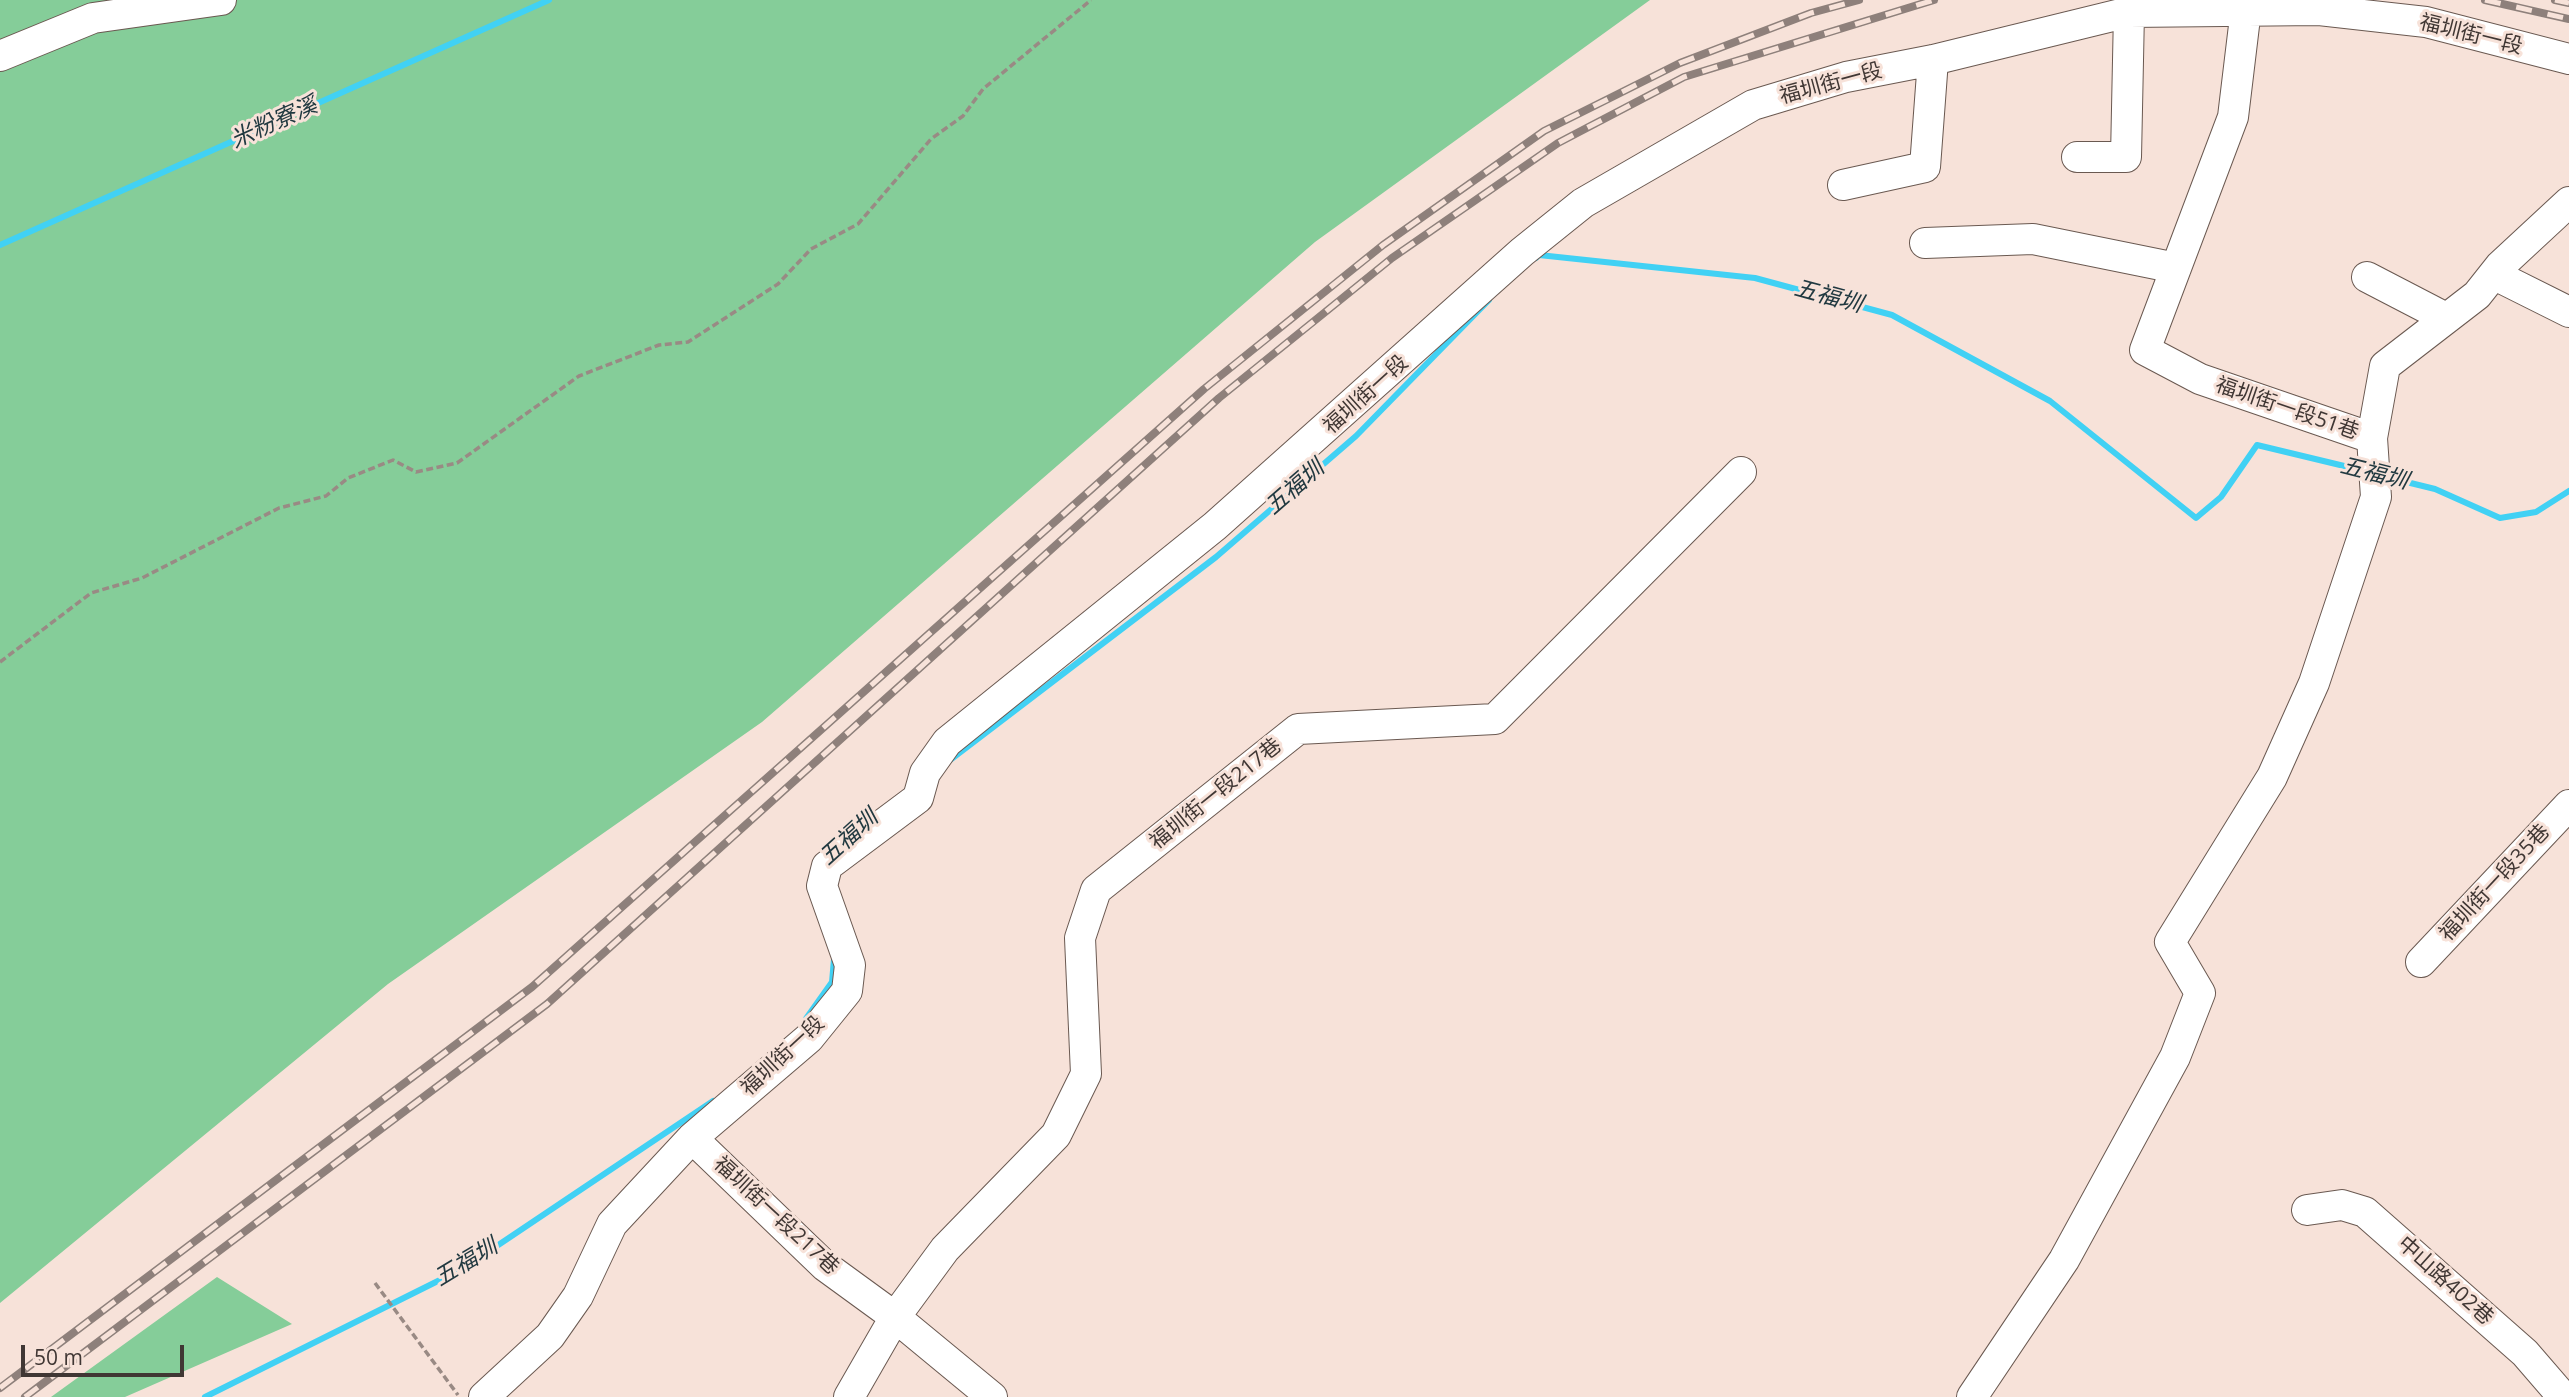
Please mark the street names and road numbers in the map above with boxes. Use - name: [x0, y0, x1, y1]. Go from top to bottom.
- street label: 福圳街一段: [2417, 10, 2525, 60]
- street label: 福圳街一段: [1777, 58, 1885, 110]
- street label: 福圳街一段: [1319, 351, 1413, 439]
- street label: 福圳街一段51巷: [2212, 373, 2362, 445]
- street label: 福圳街一段217巷: [1145, 733, 1287, 855]
- street label: 福圳街一段35巷: [2435, 820, 2555, 946]
- street label: 福圳街一段: [736, 1011, 830, 1101]
- street label: 福圳街一段217巷: [708, 1152, 844, 1280]
- street label: 中山路402巷: [2392, 1231, 2498, 1331]

